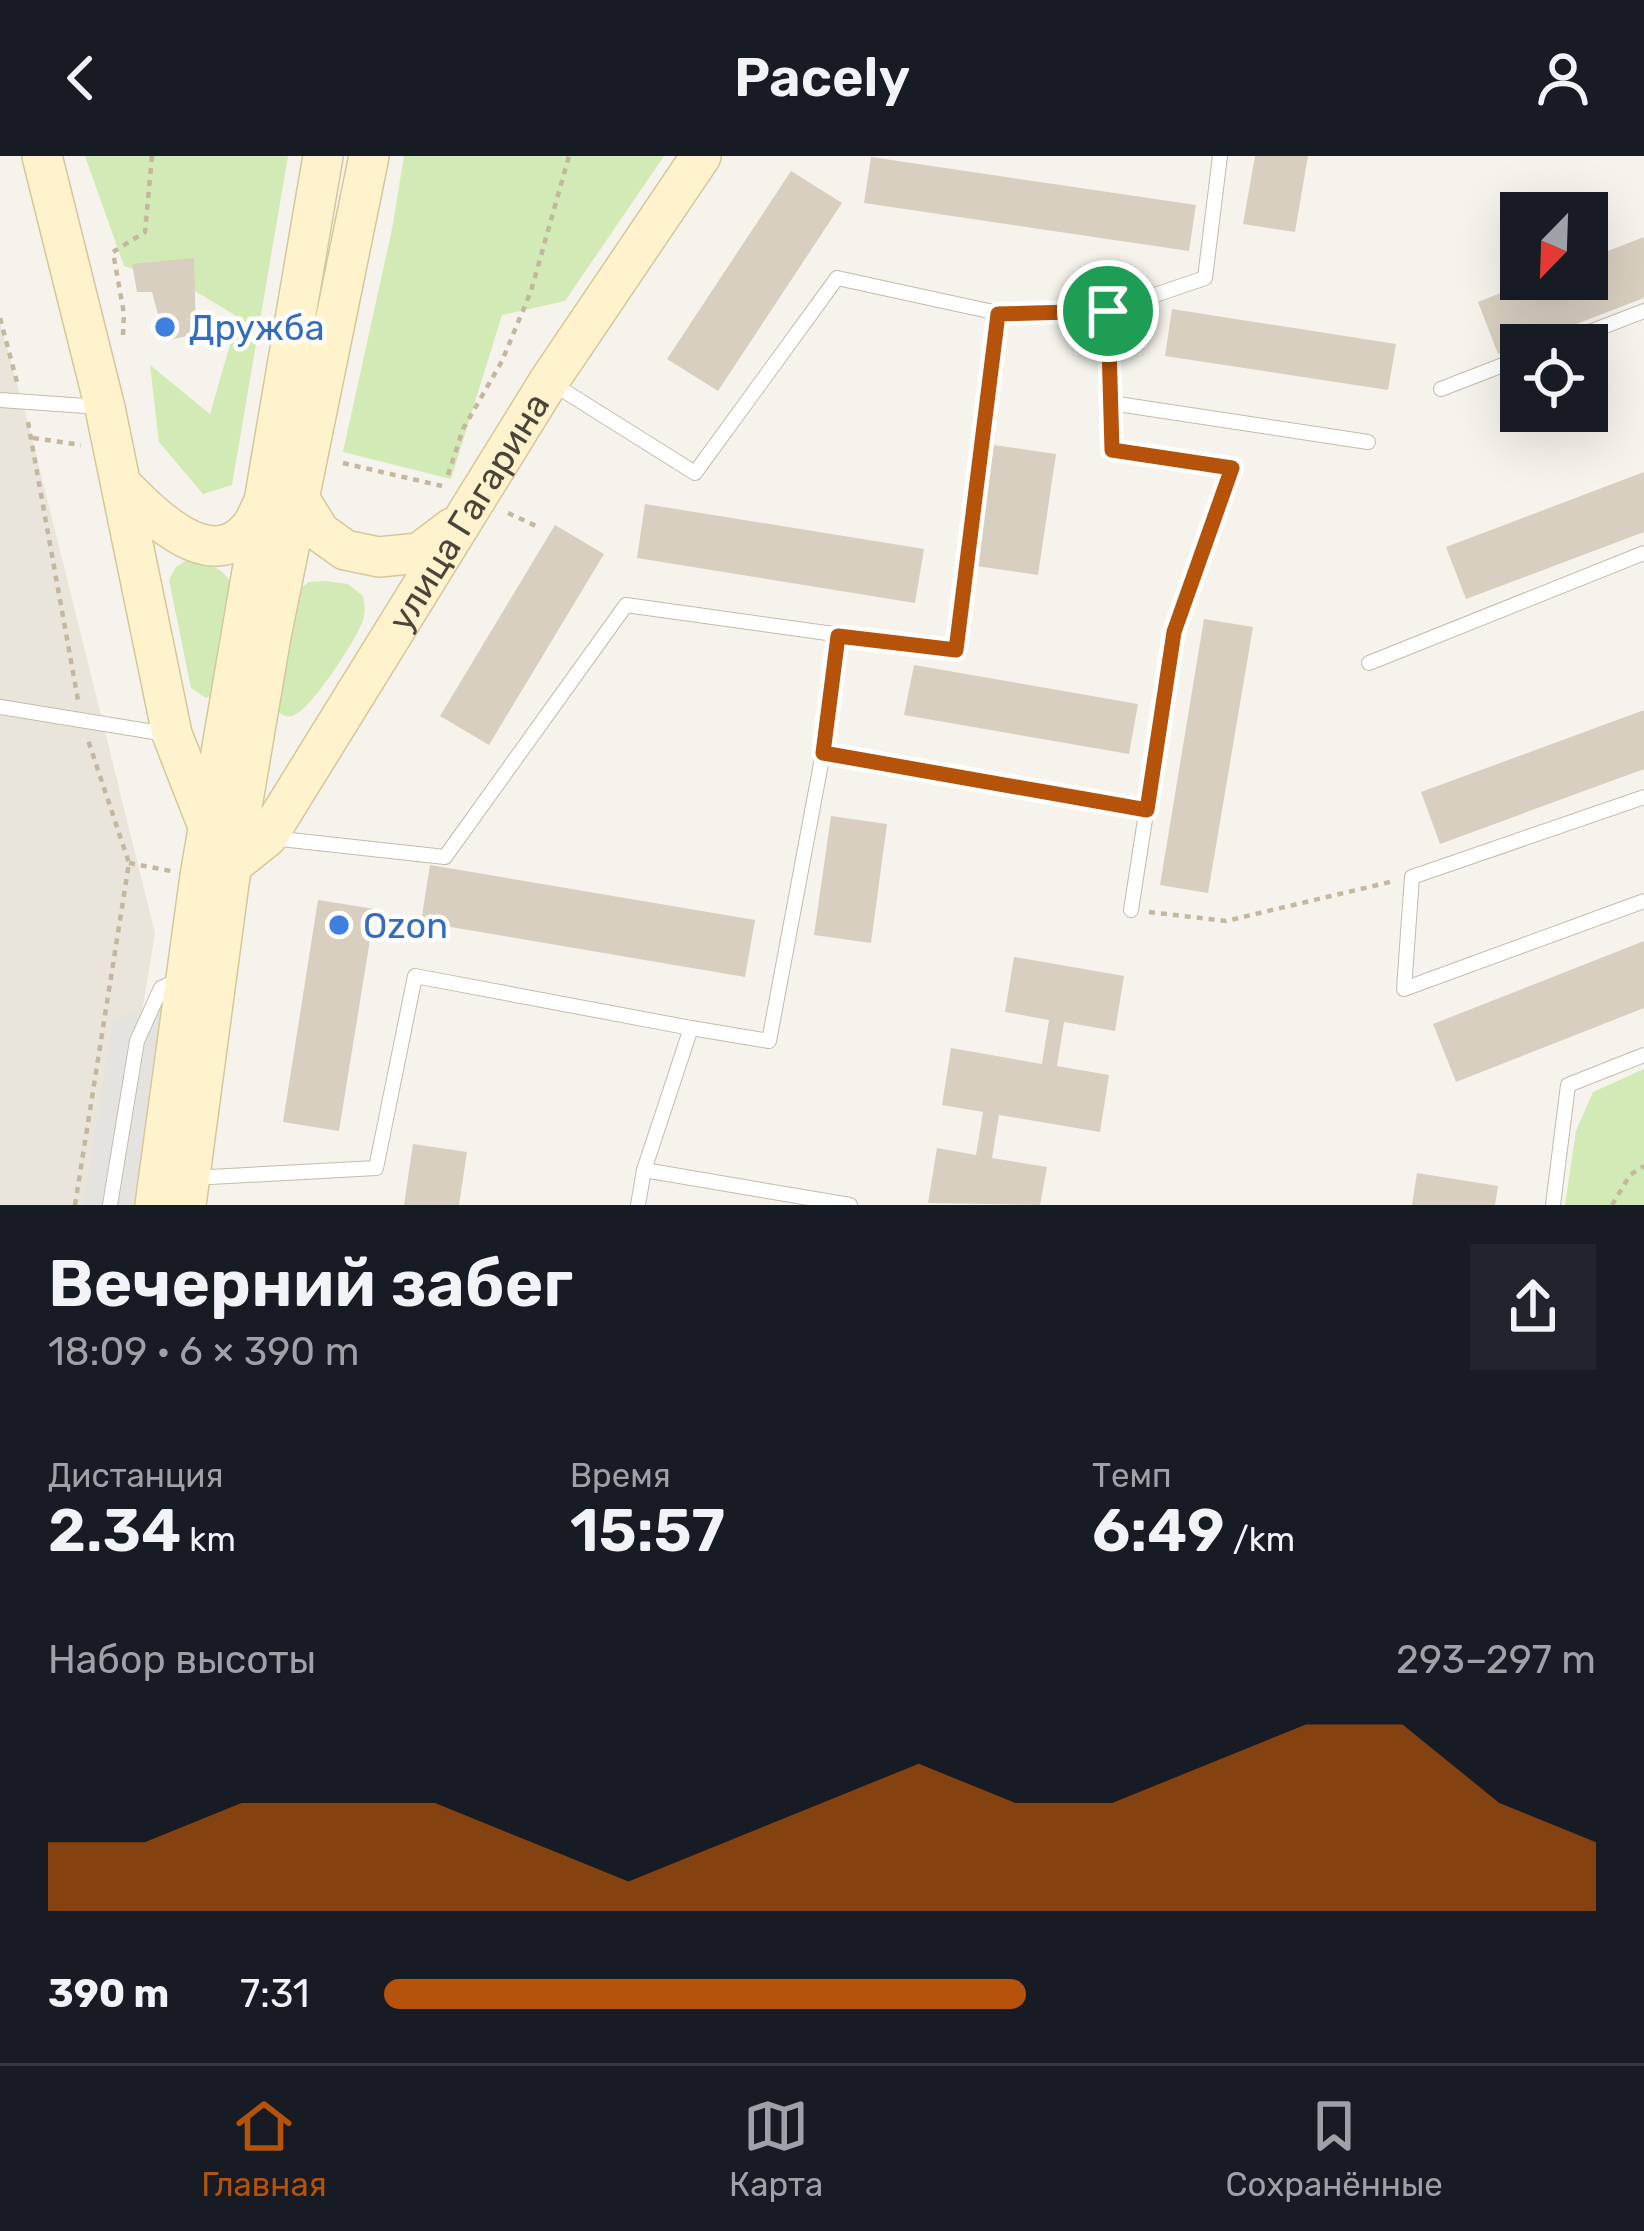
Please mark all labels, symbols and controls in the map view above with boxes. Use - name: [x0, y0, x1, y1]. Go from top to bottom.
- icon: back: [48, 45, 114, 111]
- icon: person: [1530, 45, 1596, 111]
- text: Pacely: [734, 46, 910, 110]
- north arrow: [1500, 192, 1608, 300]
- map controls: [1500, 192, 1608, 432]
- pin: [1057, 260, 1159, 362]
- icon: arrive: [1075, 278, 1141, 344]
- place label: Дружба: [189, 306, 325, 349]
- marker: Дружба: [152, 314, 178, 340]
- button: locate: [1500, 324, 1608, 432]
- street label: улица Гагарина: [378, 385, 558, 638]
- place label: Ozon: [363, 904, 448, 947]
- marker: Ozon: [326, 912, 352, 938]
- text: Вечерний забег: [48, 1244, 573, 1323]
- button: share: [1470, 1244, 1596, 1370]
- text: 18:09 · 6 × 390 m: [48, 1329, 359, 1375]
- text: Дистанция: [48, 1456, 223, 1495]
- text: Время: [570, 1456, 671, 1495]
- text: Темп: [1092, 1456, 1172, 1495]
- text: 2.34: [48, 1495, 181, 1566]
- text: 15:57: [570, 1495, 725, 1566]
- text: 6:49: [1092, 1495, 1225, 1566]
- text: km: [181, 1520, 236, 1559]
- text: /km: [1225, 1520, 1295, 1559]
- text: Набор высоты: [48, 1637, 316, 1683]
- text: 293–297 m: [1396, 1637, 1596, 1683]
- text: 390 m: [48, 1971, 169, 2017]
- text: 7:31: [240, 1971, 309, 2017]
- tab: Главная: [201, 2093, 327, 2204]
- tab: Карта: [729, 2093, 823, 2204]
- tab: Сохранённые: [1226, 2093, 1443, 2204]

